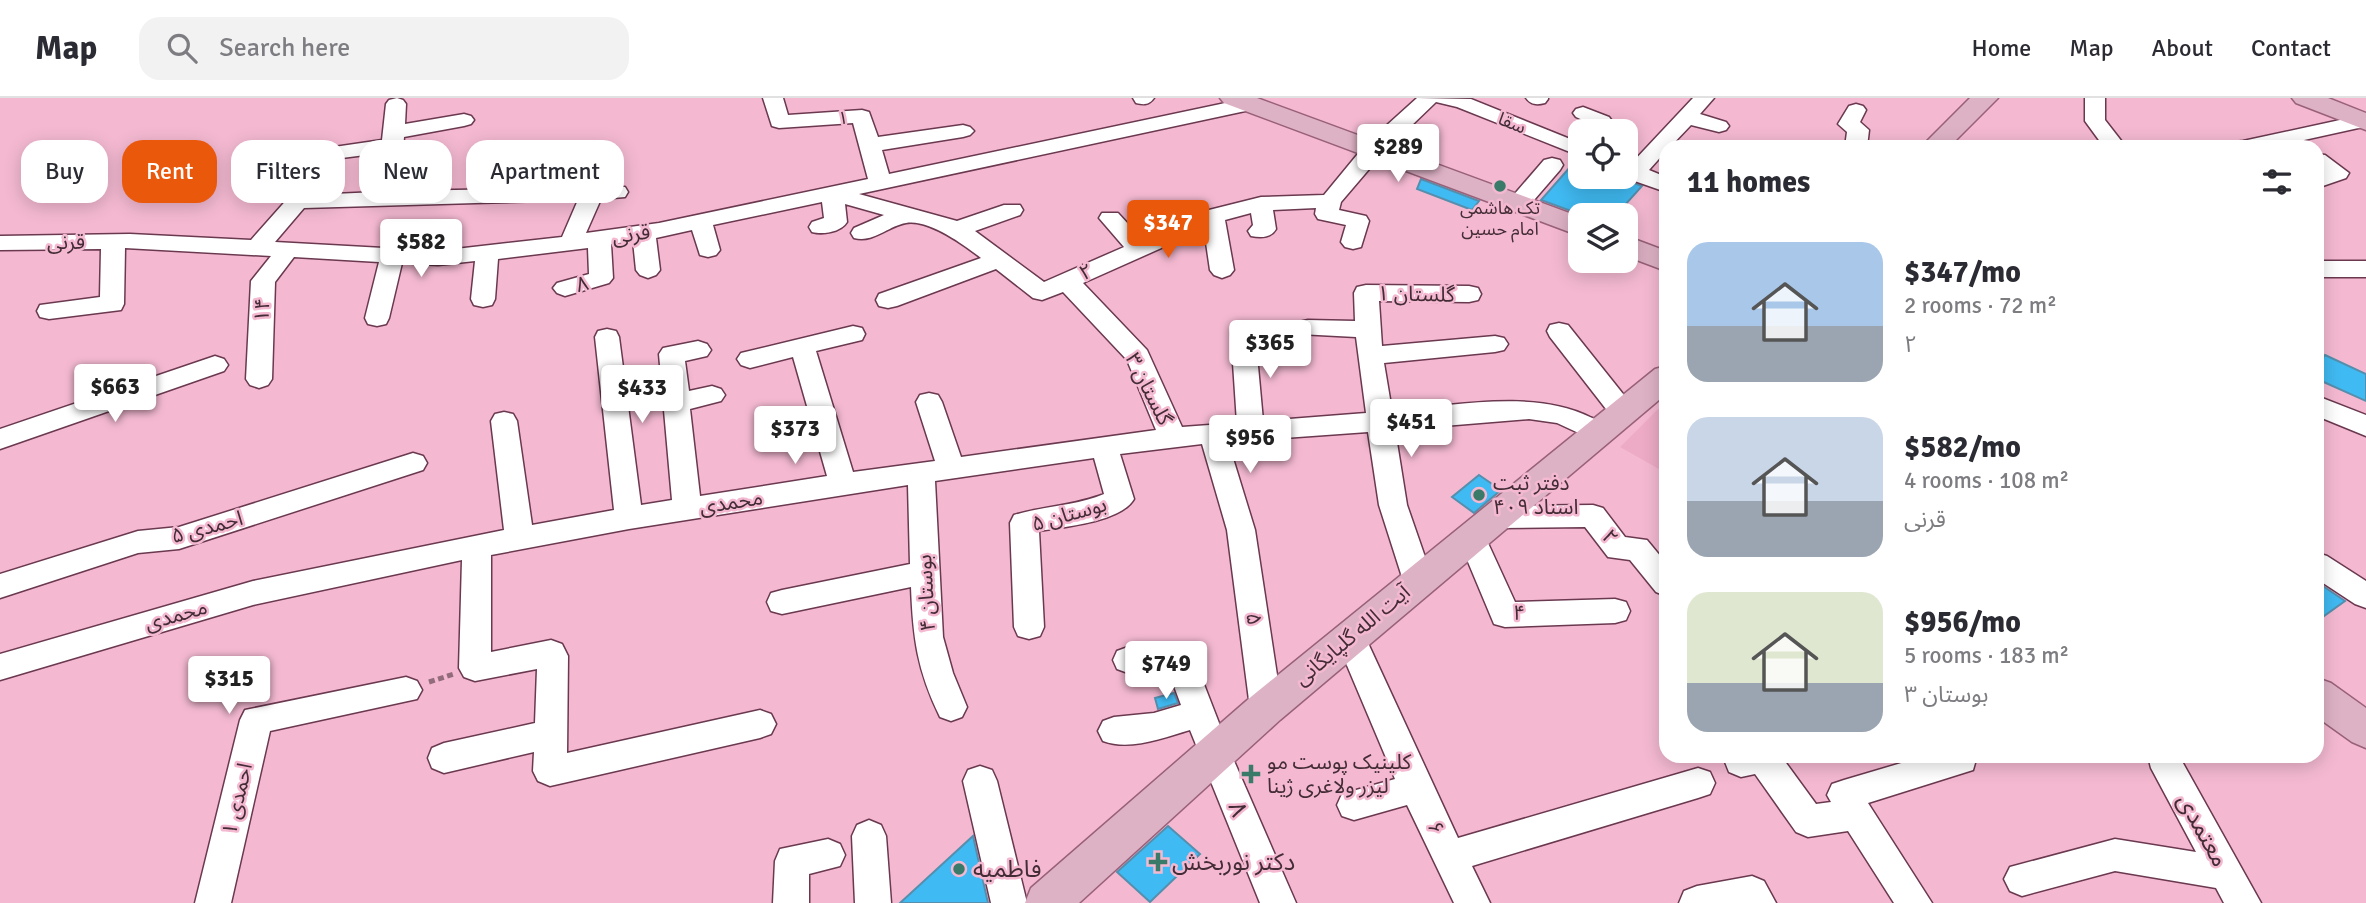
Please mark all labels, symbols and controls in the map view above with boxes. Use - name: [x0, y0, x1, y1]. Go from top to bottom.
- search box: [139, 17, 629, 80]
- text: Map: [35, 28, 97, 69]
- icon: search: [163, 29, 201, 67]
- text: Search here: [219, 32, 350, 64]
- text: Home: [1971, 33, 2031, 63]
- text: Map: [2069, 33, 2114, 63]
- text: About: [2152, 33, 2213, 63]
- text: Contact: [2251, 33, 2331, 63]
- street label: ۱: [837, 107, 849, 129]
- street label: سقا: [1495, 108, 1529, 138]
- map controls: [1568, 119, 1638, 273]
- button: locate: [1568, 119, 1638, 189]
- pin: $289: [1357, 125, 1439, 184]
- text: $289: [1373, 132, 1423, 161]
- chip: Buy: [21, 140, 108, 203]
- chip: Rent: [122, 140, 217, 203]
- chip: Filters: [231, 140, 345, 203]
- chip: New: [359, 140, 452, 203]
- chip: Apartment: [466, 140, 624, 203]
- icon: filters: [2258, 163, 2296, 201]
- text: 11 homes: [1687, 164, 1810, 201]
- marker: تک هاشمی امام حسین: [1492, 178, 1508, 194]
- place label: تک هاشمی امام حسین: [1460, 197, 1540, 243]
- pin: $347: [1127, 200, 1209, 260]
- button: layers: [1568, 203, 1638, 273]
- text: $347: [1143, 208, 1193, 237]
- street label: قرنی: [610, 218, 652, 250]
- pin: $582: [380, 220, 462, 279]
- text: $582: [396, 227, 446, 256]
- street label: قرنی: [47, 229, 85, 255]
- text: $347/mo: [1904, 254, 2021, 291]
- street label: ۲: [1075, 258, 1097, 286]
- street label: ۸: [573, 270, 591, 298]
- icon: home: [1743, 270, 1827, 354]
- street label: گلستان ۱: [1377, 280, 1455, 308]
- text: 2 rooms · 72 m²: [1904, 291, 2057, 320]
- street label: ۱۴: [249, 298, 275, 322]
- pin: $365: [1229, 320, 1311, 380]
- text: $365: [1245, 328, 1295, 357]
- text: ۲: [1904, 330, 1917, 359]
- street label: گلستان ۳: [1120, 348, 1178, 430]
- pin: $663: [74, 364, 156, 424]
- pin: $433: [601, 366, 683, 425]
- text: $663: [90, 372, 140, 401]
- text: $433: [617, 373, 667, 402]
- pin: $451: [1370, 400, 1452, 459]
- pin: $373: [754, 406, 836, 466]
- text: $451: [1386, 407, 1436, 436]
- text: $373: [770, 414, 820, 443]
- pin: $956: [1209, 416, 1291, 475]
- text: $956: [1225, 423, 1275, 452]
- text: $582/mo: [1904, 429, 2021, 466]
- icon: home: [1743, 445, 1827, 529]
- text: 4 rooms · 108 m²: [1904, 466, 2069, 495]
- place label: دفتر ثبت اسناد ۴۰۹: [1493, 470, 1578, 520]
- street label: محمدی: [698, 484, 764, 520]
- marker: دفتر ثبت اسناد ۴۰۹: [1471, 487, 1487, 503]
- street label: بوستان ۵: [1028, 491, 1110, 537]
- street label: احمدی ۵: [168, 505, 246, 549]
- text: قرنی: [1904, 505, 1946, 534]
- street label: ۲: [1596, 524, 1624, 550]
- street label: بوستان ۴: [911, 554, 941, 632]
- street label: آیت الله گلپایگانی: [1289, 578, 1416, 691]
- street label: محمدی: [142, 594, 210, 636]
- street label: ۴: [1512, 600, 1526, 626]
- text: $956/mo: [1904, 604, 2021, 641]
- street label: ۵: [1240, 611, 1268, 627]
- icon: home: [1743, 620, 1827, 704]
- text: 5 rooms · 183 m²: [1904, 641, 2069, 670]
- pin: $749: [1125, 642, 1207, 701]
- text: $749: [1141, 649, 1191, 678]
- pin: $315: [188, 656, 270, 716]
- text: $315: [204, 664, 254, 693]
- text: بوستان ۳: [1904, 680, 1988, 709]
- place label: کلینیک پوست مو لیزر ولاغری ژینا: [1267, 749, 1411, 799]
- street label: احمدی ۱: [216, 760, 258, 838]
- marker: کلینیک پوست مو لیزر ولاغری ژینا: [1241, 764, 1261, 784]
- street label: معتمدی: [2171, 788, 2235, 872]
- street label: ۸: [1222, 797, 1255, 821]
- street label: ۶: [1422, 817, 1450, 839]
- place label: دکتر نوربخش: [1172, 847, 1295, 877]
- place label: فاطمیه: [973, 854, 1041, 884]
- marker: دکتر نوربخش: [1150, 854, 1166, 870]
- marker: فاطمیه: [951, 861, 967, 877]

